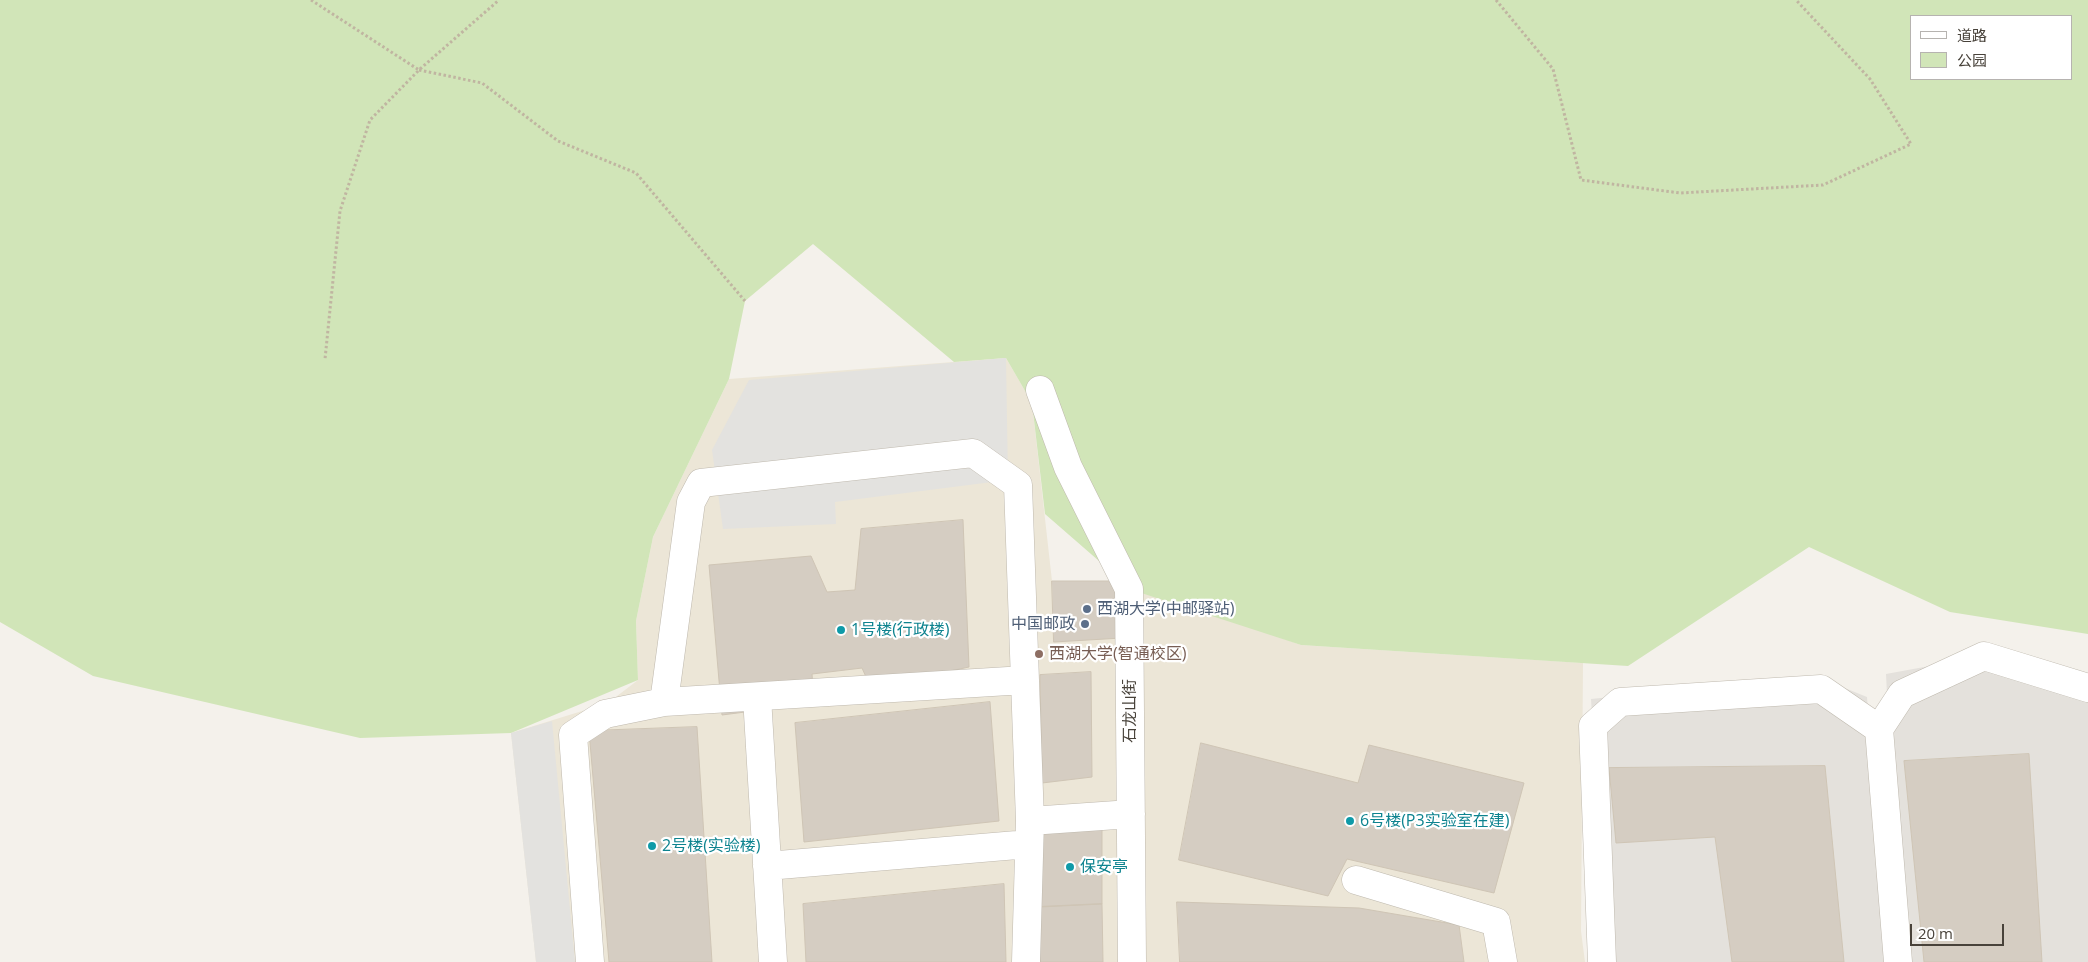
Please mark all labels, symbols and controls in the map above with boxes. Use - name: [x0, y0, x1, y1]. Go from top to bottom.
- legend: [1910, 15, 2073, 80]
- text: 道路: [1957, 25, 1987, 45]
- text: 公园: [1957, 50, 1987, 70]
- place label: 西湖大学(中邮驿站): [1097, 599, 1234, 619]
- marker: 西湖大学(中邮驿站): [1081, 603, 1093, 615]
- place label: 中国邮政: [1011, 614, 1075, 634]
- marker: 中国邮政: [1079, 618, 1091, 630]
- place label: 1号楼(行政楼): [851, 620, 950, 640]
- marker: 1号楼(行政楼): [835, 624, 847, 636]
- place label: 西湖大学(智通校区): [1049, 644, 1186, 664]
- marker: 西湖大学(智通校区): [1033, 648, 1045, 660]
- street label: 石龙山街: [1120, 679, 1140, 743]
- place label: 6号楼(P3实验室在建): [1360, 811, 1509, 831]
- marker: 6号楼(P3实验室在建): [1344, 815, 1356, 827]
- place label: 2号楼(实验楼): [662, 836, 761, 856]
- marker: 2号楼(实验楼): [646, 840, 658, 852]
- place label: 保安亭: [1080, 857, 1128, 877]
- marker: 保安亭: [1064, 861, 1076, 873]
- scale bar: [1913, 914, 2007, 946]
- text: 20 m: [1918, 923, 1953, 943]

